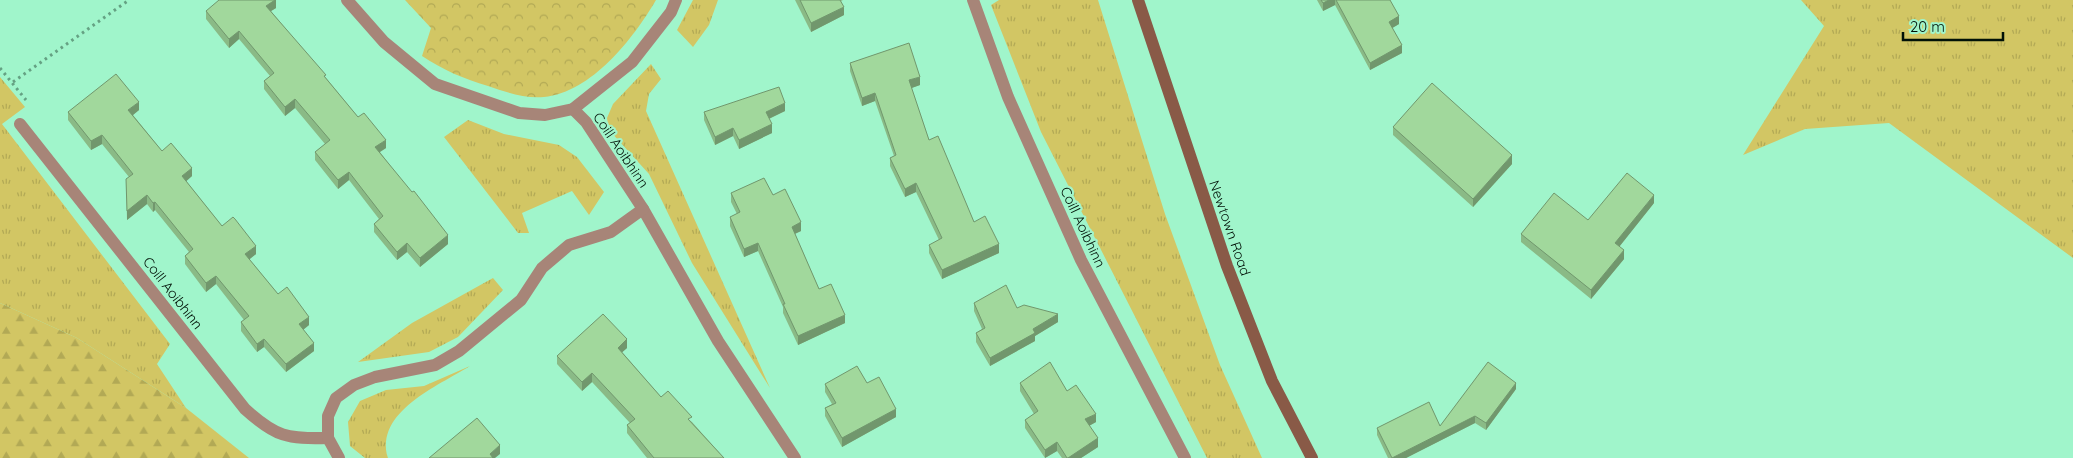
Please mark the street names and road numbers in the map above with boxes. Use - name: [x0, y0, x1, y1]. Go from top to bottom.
- street label: Coill Aoibhinn: [589, 109, 653, 191]
- street label: Newtown Road: [1205, 178, 1255, 278]
- street label: Coill Aoibhinn: [1056, 184, 1110, 270]
- street label: Coill Aoibhinn: [139, 253, 207, 333]

